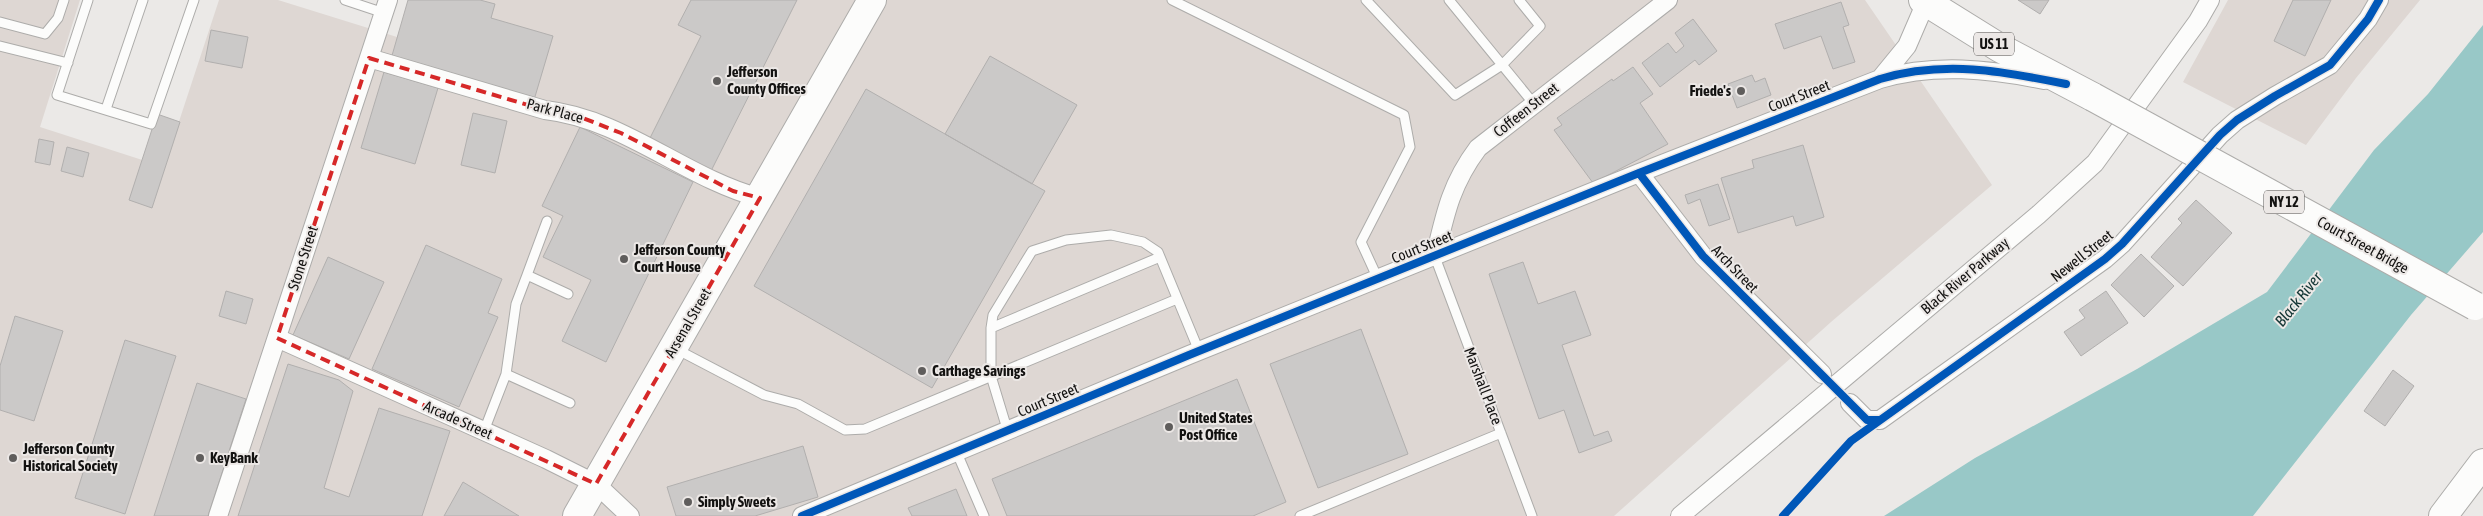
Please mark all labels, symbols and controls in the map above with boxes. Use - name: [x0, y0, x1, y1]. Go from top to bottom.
- road number: US 11: [1974, 33, 2014, 56]
- place label: Jefferson County Offices: [726, 63, 807, 97]
- marker: Jefferson County Offices: [711, 75, 723, 87]
- street label: Court Street: [1766, 76, 1832, 115]
- street label: Coffeen Street: [1490, 79, 1562, 140]
- place label: Friede's: [1689, 82, 1732, 99]
- marker: Friede's: [1735, 85, 1747, 97]
- street label: Park Place: [525, 95, 585, 126]
- road number: NY 12: [2264, 190, 2304, 213]
- street label: Court Street Bridge: [2315, 212, 2412, 277]
- street label: Stone Street: [284, 224, 321, 292]
- street label: Newell Street: [2047, 226, 2116, 285]
- street label: Court Street: [1389, 227, 1455, 267]
- street label: Black River Parkway: [1917, 234, 2012, 317]
- place label: Jefferson County Court House: [633, 241, 726, 275]
- street label: Arch Street: [1709, 241, 1762, 296]
- marker: Jefferson County Court House: [618, 253, 630, 265]
- water label: Black River: [2271, 267, 2326, 330]
- street label: Arsenal Street: [661, 285, 714, 360]
- street label: Marshall Place: [1461, 345, 1506, 427]
- place label: Carthage Savings: [932, 362, 1026, 379]
- marker: Carthage Savings: [916, 365, 928, 377]
- street label: Court Street: [1015, 379, 1081, 420]
- street label: Arcade Street: [421, 397, 495, 442]
- place label: United States Post Office: [1179, 409, 1253, 443]
- marker: United States Post Office: [1163, 421, 1175, 433]
- place label: Jefferson County Historical Society: [22, 440, 119, 474]
- place label: KeyBank: [210, 449, 258, 466]
- marker: Jefferson County Historical Society: [7, 452, 19, 464]
- marker: KeyBank: [194, 452, 206, 464]
- place label: Simply Sweets: [698, 493, 777, 510]
- marker: Simply Sweets: [682, 496, 694, 508]

